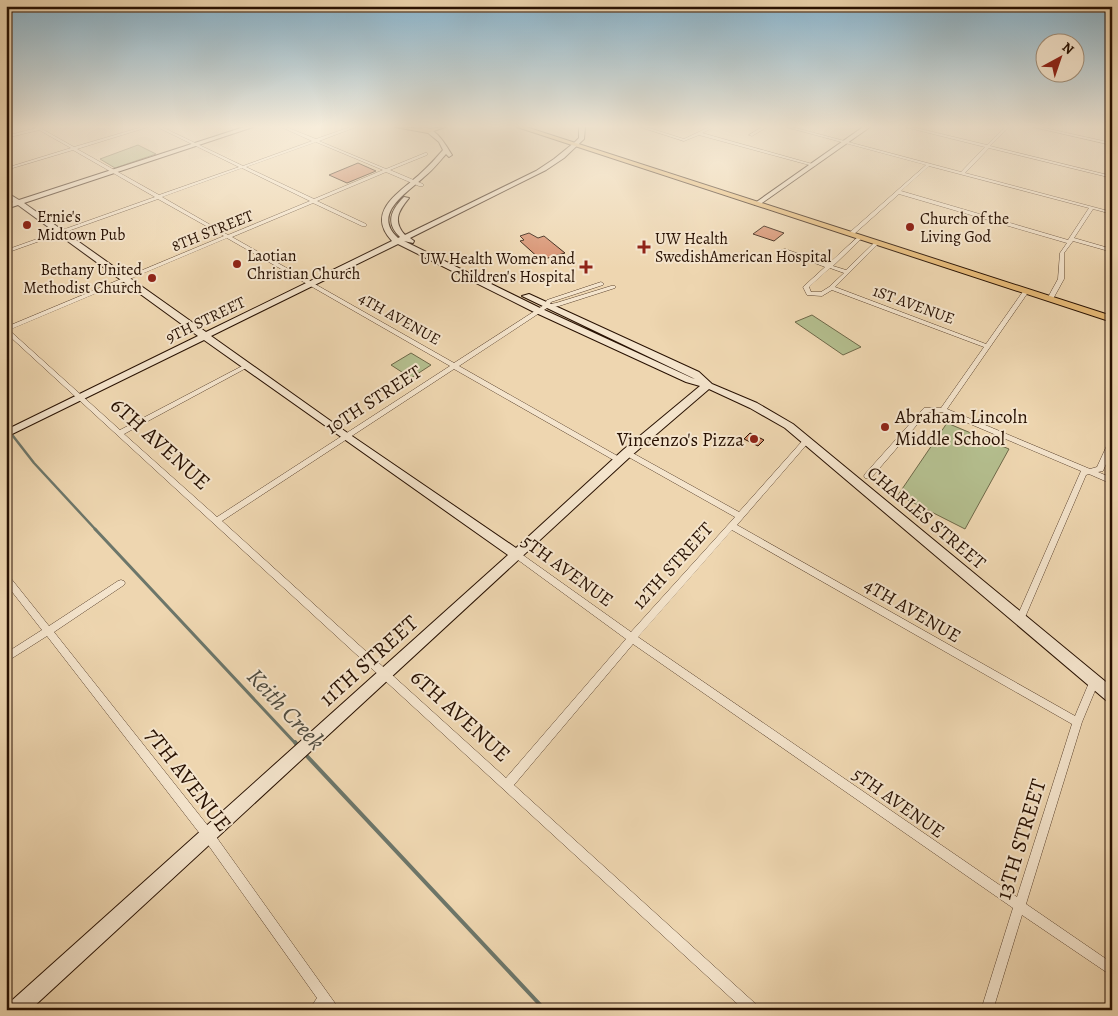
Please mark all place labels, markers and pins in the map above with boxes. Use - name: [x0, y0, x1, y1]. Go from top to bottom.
- place label: Ernie's Midtown Pub: [37, 206, 125, 246]
- place label: Church of the Living God: [920, 208, 1009, 248]
- marker: Ernie's Midtown Pub: [21, 219, 33, 231]
- marker: Church of the Living God: [904, 221, 916, 233]
- place label: UW Health SwedishAmerican Hospital: [655, 228, 831, 268]
- marker: UW Health SwedishAmerican Hospital: [637, 240, 651, 254]
- place label: Laotian Christian Church: [247, 245, 361, 285]
- place label: UW Health Women and Children's Hospital: [420, 248, 575, 288]
- marker: Laotian Christian Church: [231, 258, 243, 270]
- place label: Bethany United Methodist Church: [23, 259, 142, 299]
- marker: UW Health Women and Children's Hospital: [579, 260, 593, 274]
- marker: Bethany United Methodist Church: [146, 272, 158, 284]
- place label: Abraham Lincoln Middle School: [894, 404, 1028, 452]
- marker: Abraham Lincoln Middle School: [879, 421, 891, 433]
- place label: Vincenzo's Pizza: [616, 427, 744, 453]
- marker: Vincenzo's Pizza: [748, 433, 760, 445]

